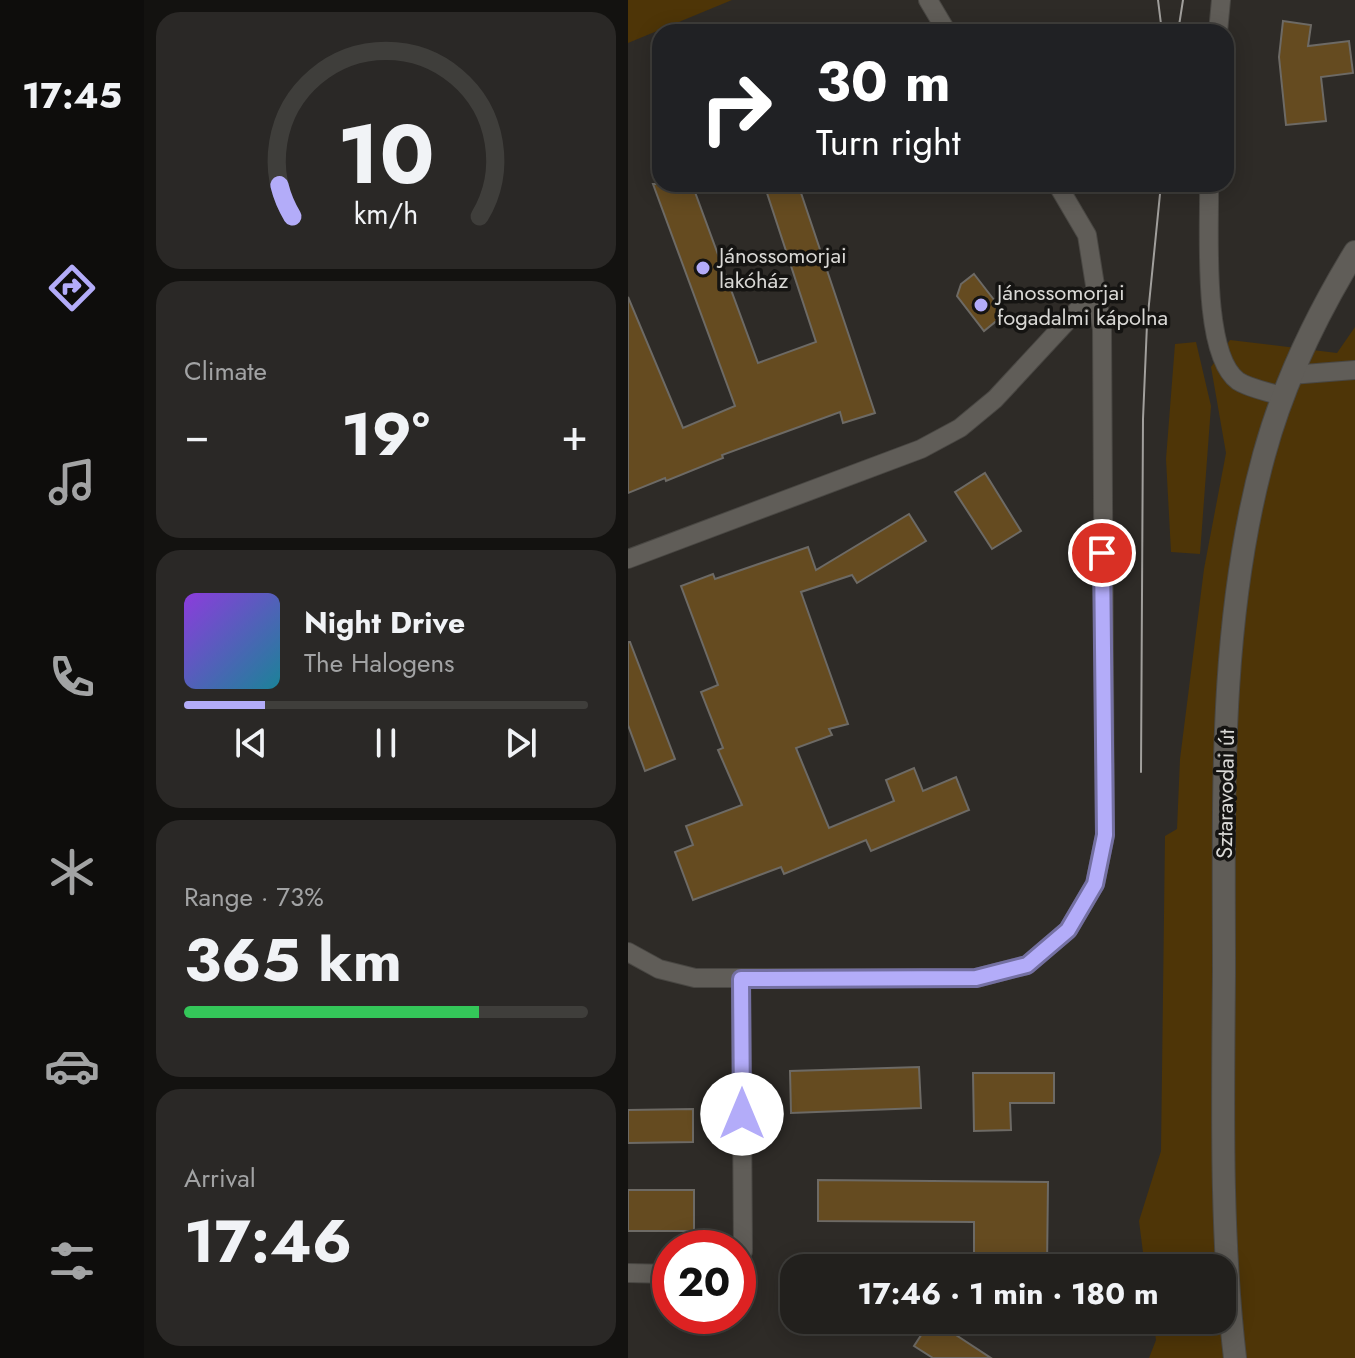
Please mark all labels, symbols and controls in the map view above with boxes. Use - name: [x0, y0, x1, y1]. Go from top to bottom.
- text: 30 m: [816, 41, 951, 122]
- icon: right: [684, 56, 788, 160]
- text: 17:45: [22, 69, 122, 121]
- text: 10: [337, 93, 435, 213]
- text: Turn right: [816, 116, 961, 168]
- text: km/h: [354, 193, 418, 235]
- place label: Jánossomorjai lakóház: [716, 239, 847, 296]
- marker: Jánossomorjai lakóház: [694, 259, 712, 277]
- icon: directions: [44, 260, 100, 316]
- place label: Jánossomorjai fogadalmi kápolna: [994, 276, 1168, 333]
- marker: Jánossomorjai fogadalmi kápolna: [972, 296, 990, 314]
- text: Climate: [184, 352, 267, 390]
- text: 19°: [341, 391, 430, 478]
- text: −: [184, 403, 210, 467]
- text: +: [561, 403, 588, 467]
- icon: music: [44, 454, 100, 510]
- pin: [1068, 519, 1136, 587]
- icon: arrive: [1080, 531, 1124, 575]
- text: Night Drive: [304, 601, 465, 644]
- text: The Halogens: [304, 644, 455, 682]
- icon: phone: [44, 649, 100, 705]
- icon: previous: [229, 721, 273, 765]
- icon: pause: [364, 721, 408, 765]
- icon: next: [499, 721, 543, 765]
- street label: Sztaravodai út: [1208, 728, 1242, 859]
- icon: climate: [44, 844, 100, 900]
- text: Range · 73%: [184, 878, 324, 916]
- text: 365 km: [184, 917, 402, 1004]
- icon: car: [44, 1038, 100, 1094]
- position arrow: [700, 1072, 784, 1156]
- text: Arrival: [184, 1159, 256, 1197]
- text: 17:46: [184, 1198, 352, 1285]
- speed limit sign: 20: [652, 1230, 756, 1334]
- icon: filters: [44, 1233, 100, 1289]
- text: 17:46 · 1 min · 180 m: [857, 1272, 1159, 1315]

